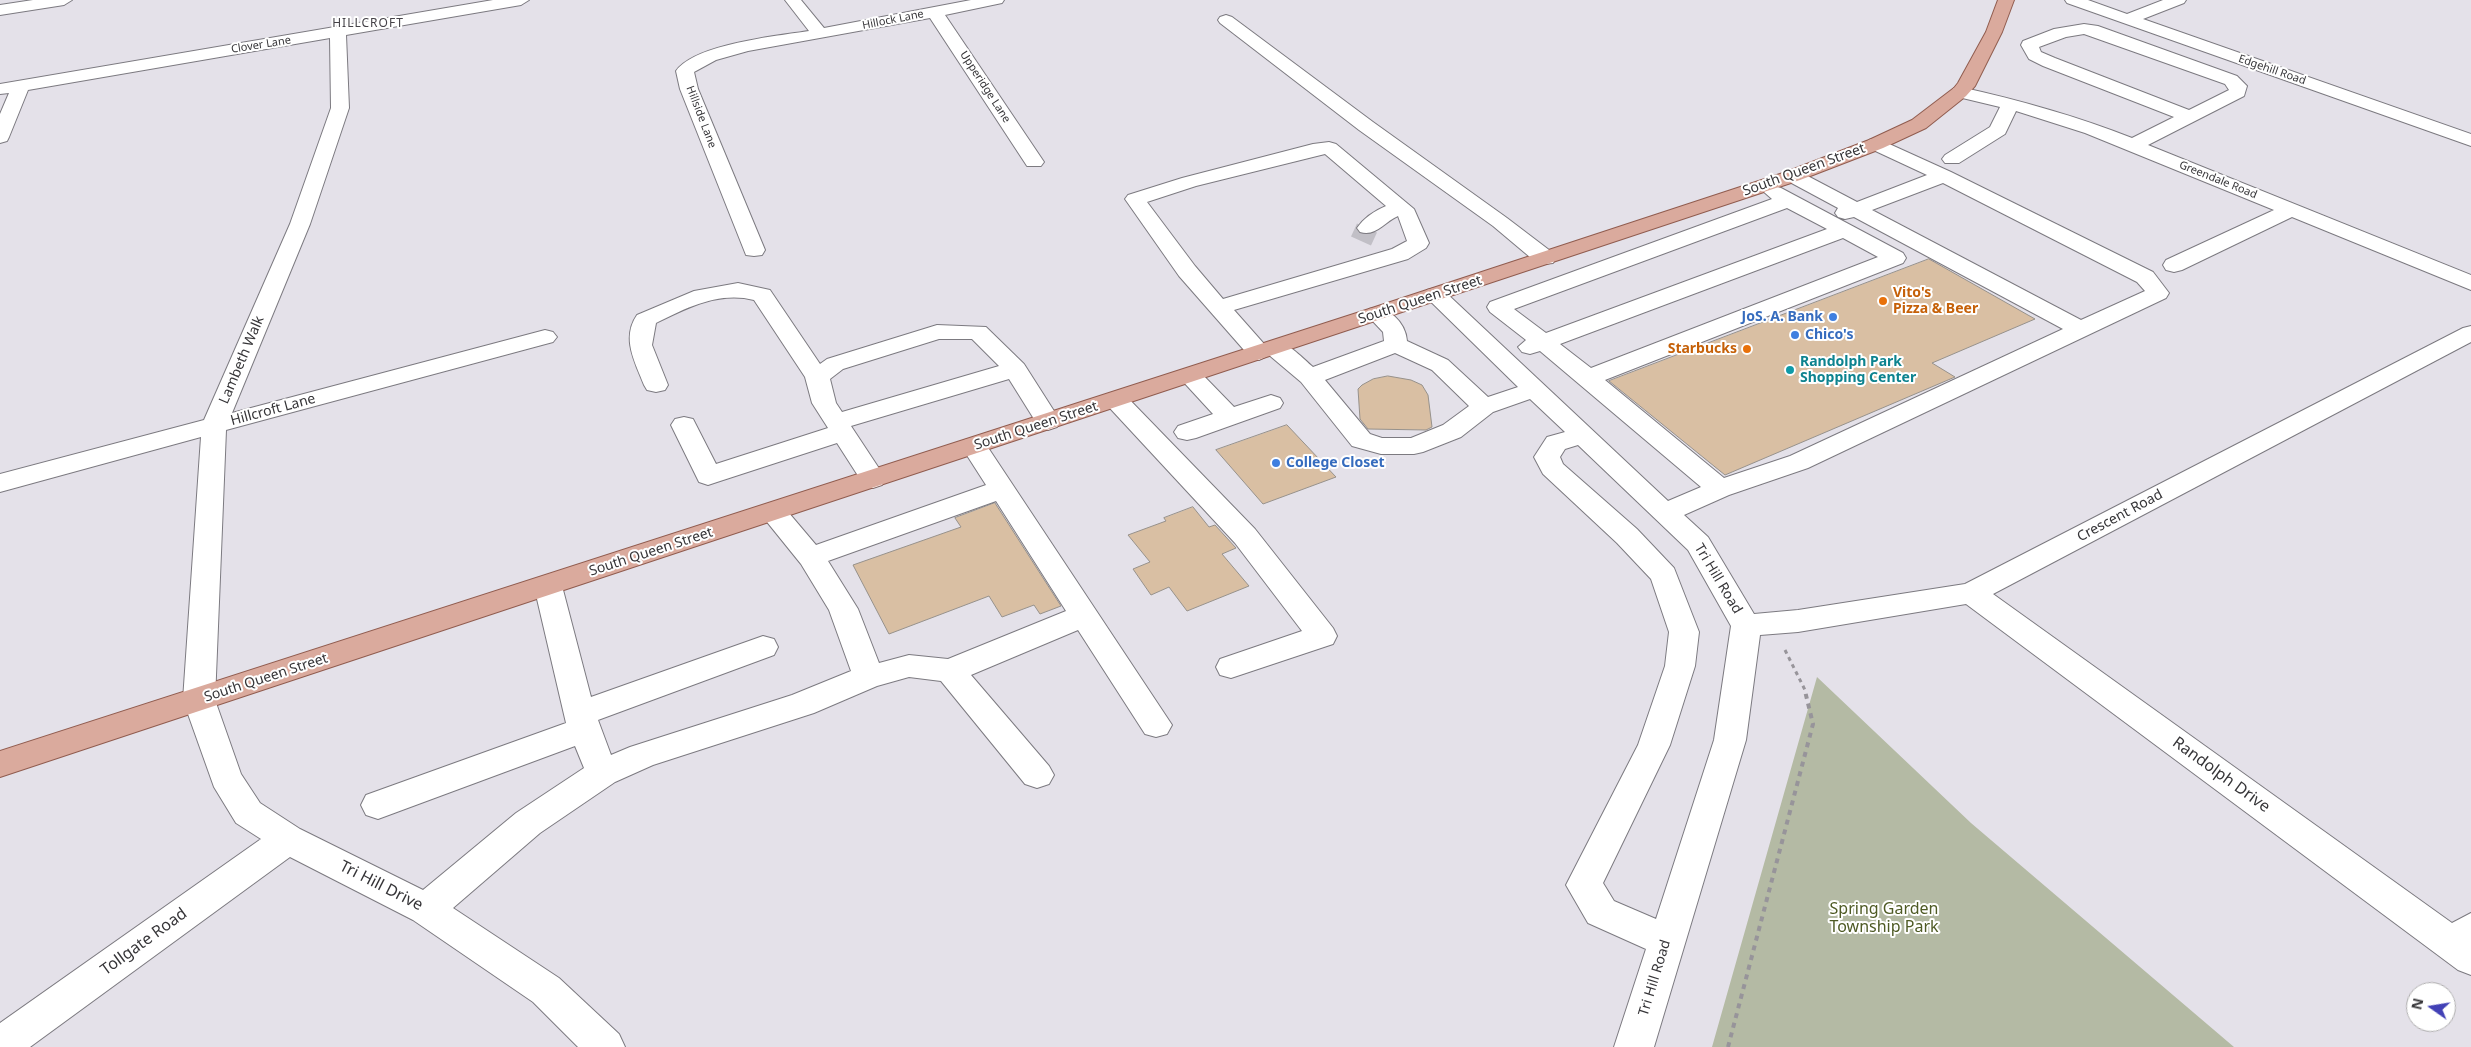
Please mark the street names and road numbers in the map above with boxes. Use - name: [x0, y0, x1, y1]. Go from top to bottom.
- street label: Hillock Lane: [861, 8, 925, 32]
- street label: Clover Lane: [230, 34, 292, 56]
- street label: Upperidge Lane: [957, 49, 1013, 125]
- street label: Edgehill Road: [2237, 52, 2307, 88]
- street label: Hillside Lane: [683, 84, 719, 150]
- street label: South Queen Street: [1741, 140, 1867, 200]
- street label: Greendale Road: [2177, 158, 2259, 202]
- street label: South Queen Street: [1356, 272, 1484, 328]
- street label: Lambeth Walk: [216, 314, 268, 406]
- street label: Hillcroft Lane: [229, 391, 317, 429]
- street label: South Queen Street: [972, 398, 1100, 454]
- street label: Crescent Road: [2074, 486, 2166, 546]
- street label: South Queen Street: [587, 524, 715, 580]
- street label: Tri Hill Road: [1691, 541, 1745, 617]
- street label: South Queen Street: [202, 650, 330, 706]
- street label: Randolph Drive: [2168, 733, 2274, 817]
- street label: Tri Hill Drive: [336, 857, 426, 915]
- street label: Tollgate Road: [97, 904, 191, 980]
- street label: Tri Hill Road: [1635, 938, 1675, 1018]

